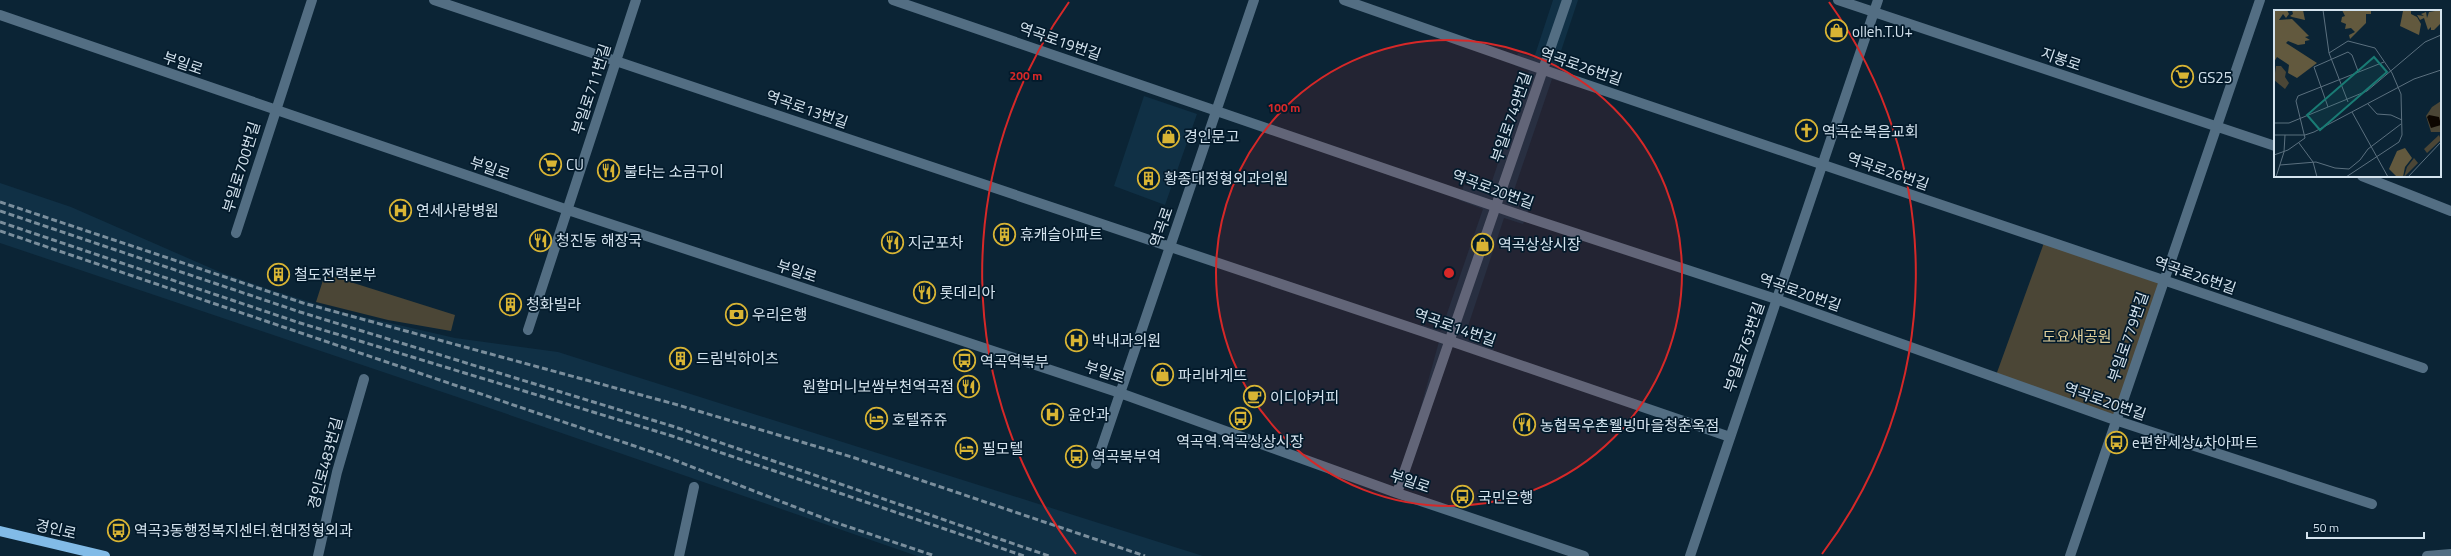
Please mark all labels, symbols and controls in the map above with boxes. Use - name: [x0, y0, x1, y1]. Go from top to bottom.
- inset map: [2274, 10, 2441, 177]
- street label: 역곡로19번길: [1016, 16, 1104, 66]
- shop icon: olleh.T.U+: [1823, 18, 1849, 44]
- place label: olleh.T.U+: [1852, 20, 1913, 43]
- street label: 부일로711번길: [566, 41, 616, 137]
- street label: 역곡로26번길: [1537, 41, 1625, 91]
- street label: 지봉로: [2038, 41, 2084, 77]
- street label: 부일로: [160, 45, 206, 81]
- supermarket icon: GS25: [2170, 64, 2196, 90]
- text: 200 m: [1010, 66, 1042, 85]
- place label: GS25: [2198, 66, 2232, 89]
- street label: 부일로749번길: [1485, 69, 1537, 165]
- street label: 역곡로13번길: [763, 84, 851, 134]
- text: 100 m: [1268, 98, 1300, 117]
- church icon: 역곡순복음교회: [1793, 118, 1819, 144]
- street label: 부일로700번길: [216, 119, 266, 215]
- place label: 역곡순복음교회: [1822, 120, 1919, 143]
- shop icon: 경인문고: [1155, 123, 1181, 149]
- place label: 경인문고: [1184, 125, 1239, 148]
- street label: 역곡로26번길: [1844, 146, 1932, 196]
- street label: 부일로: [467, 150, 513, 186]
- supermarket icon: CU: [538, 151, 564, 177]
- place label: CU: [566, 153, 584, 176]
- restaurant icon: 불타는 소금구이: [596, 158, 622, 184]
- place label: 불타는 소금구이: [624, 160, 724, 183]
- street label: 역곡로20번길: [1449, 164, 1537, 214]
- building icon: 황종대정형외과의원: [1135, 165, 1161, 191]
- place label: 황종대정형외과의원: [1164, 167, 1288, 190]
- hospital icon: 연세사랑병원: [388, 197, 414, 223]
- place label: 연세사랑병원: [416, 199, 499, 222]
- street label: 역곡로: [1143, 204, 1179, 250]
- building icon: 휴캐슬아파트: [991, 221, 1017, 247]
- place label: 휴캐슬아파트: [1020, 223, 1103, 246]
- restaurant icon: 청진동 해장국: [527, 227, 553, 253]
- place label: 청진동 해장국: [556, 229, 642, 252]
- restaurant icon: 지군포차: [880, 229, 906, 255]
- place label: 지군포차: [908, 231, 963, 254]
- shop icon: 역곡상상시장: [1470, 231, 1496, 257]
- place label: 역곡상상시장: [1498, 233, 1581, 256]
- street label: 역곡로26번길: [2151, 250, 2239, 300]
- street label: 부일로: [774, 254, 820, 288]
- building icon: 철도전력본부: [265, 261, 291, 287]
- place label: 철도전력본부: [294, 263, 377, 286]
- centre of rings: [1442, 266, 1456, 280]
- street label: 역곡로20번길: [1756, 267, 1844, 317]
- restaurant icon: 롯데리아: [912, 279, 938, 305]
- place label: 롯데리아: [940, 281, 995, 304]
- street label: 부일로779번길: [2102, 289, 2154, 385]
- building icon: 청화빌라: [498, 291, 524, 317]
- place label: 청화빌라: [526, 293, 581, 316]
- street label: 부일로763번길: [1718, 299, 1770, 395]
- bank icon: 우리은행: [723, 301, 749, 327]
- street label: 역곡로14번길: [1411, 302, 1499, 352]
- place label: 우리은행: [752, 303, 807, 326]
- park label: 도요새공원: [2042, 325, 2112, 348]
- hospital icon: 박내과의원: [1063, 327, 1089, 353]
- place label: 박내과의원: [1092, 329, 1161, 352]
- building icon: 드림빅하이츠: [668, 345, 694, 371]
- place label: 드림빅하이츠: [696, 347, 779, 370]
- bus stop icon: 역곡역북부: [952, 348, 978, 374]
- place label: 역곡역북부: [980, 350, 1049, 373]
- street label: 부일로: [1082, 355, 1128, 389]
- shop icon: 파리바게뜨: [1149, 362, 1175, 388]
- place label: 파리바게뜨: [1178, 364, 1247, 387]
- restaurant icon: 원할머니보쌈부천역곡점: [956, 373, 982, 399]
- place label: 원할머니보쌈부천역곡점: [802, 375, 954, 398]
- street label: 역곡로20번길: [2061, 376, 2149, 426]
- cafe icon: 이디야커피: [1242, 384, 1268, 410]
- place label: 이디야커피: [1270, 386, 1339, 409]
- hospital icon: 윤안과: [1039, 401, 1065, 427]
- place label: 윤안과: [1068, 403, 1110, 426]
- bus stop icon: 역곡역.역곡상상시장: [1227, 405, 1253, 431]
- hotel icon: 호텔쥬쥬: [864, 406, 890, 432]
- place label: 호텔쥬쥬: [892, 408, 947, 431]
- restaurant icon: 농협목우촌웰빙마을청춘옥점: [1512, 412, 1538, 438]
- place label: 농협목우촌웰빙마을청춘옥점: [1540, 414, 1719, 437]
- street label: 경인로483번길: [302, 415, 348, 511]
- bus stop icon: e편한세상4차아파트: [2103, 429, 2129, 455]
- place label: 역곡역.역곡상상시장: [1176, 430, 1304, 453]
- place label: e편한세상4차아파트: [2132, 431, 2259, 454]
- hotel icon: 필모텔: [953, 435, 979, 461]
- place label: 필모텔: [982, 437, 1023, 460]
- bus stop icon: 역곡북부역: [1064, 443, 1090, 469]
- place label: 역곡북부역: [1092, 445, 1161, 468]
- street label: 부일로: [1387, 463, 1433, 499]
- bus stop icon: 국민은행: [1450, 484, 1476, 510]
- place label: 국민은행: [1478, 486, 1533, 509]
- street label: 경인로: [33, 513, 79, 545]
- scale bar: [2307, 514, 2424, 540]
- bus stop icon: 역곡3동행정복지센터.현대정형외과: [105, 517, 131, 543]
- text: 50 m: [2313, 518, 2339, 537]
- place label: 역곡3동행정복지센터.현대정형외과: [134, 519, 353, 542]

